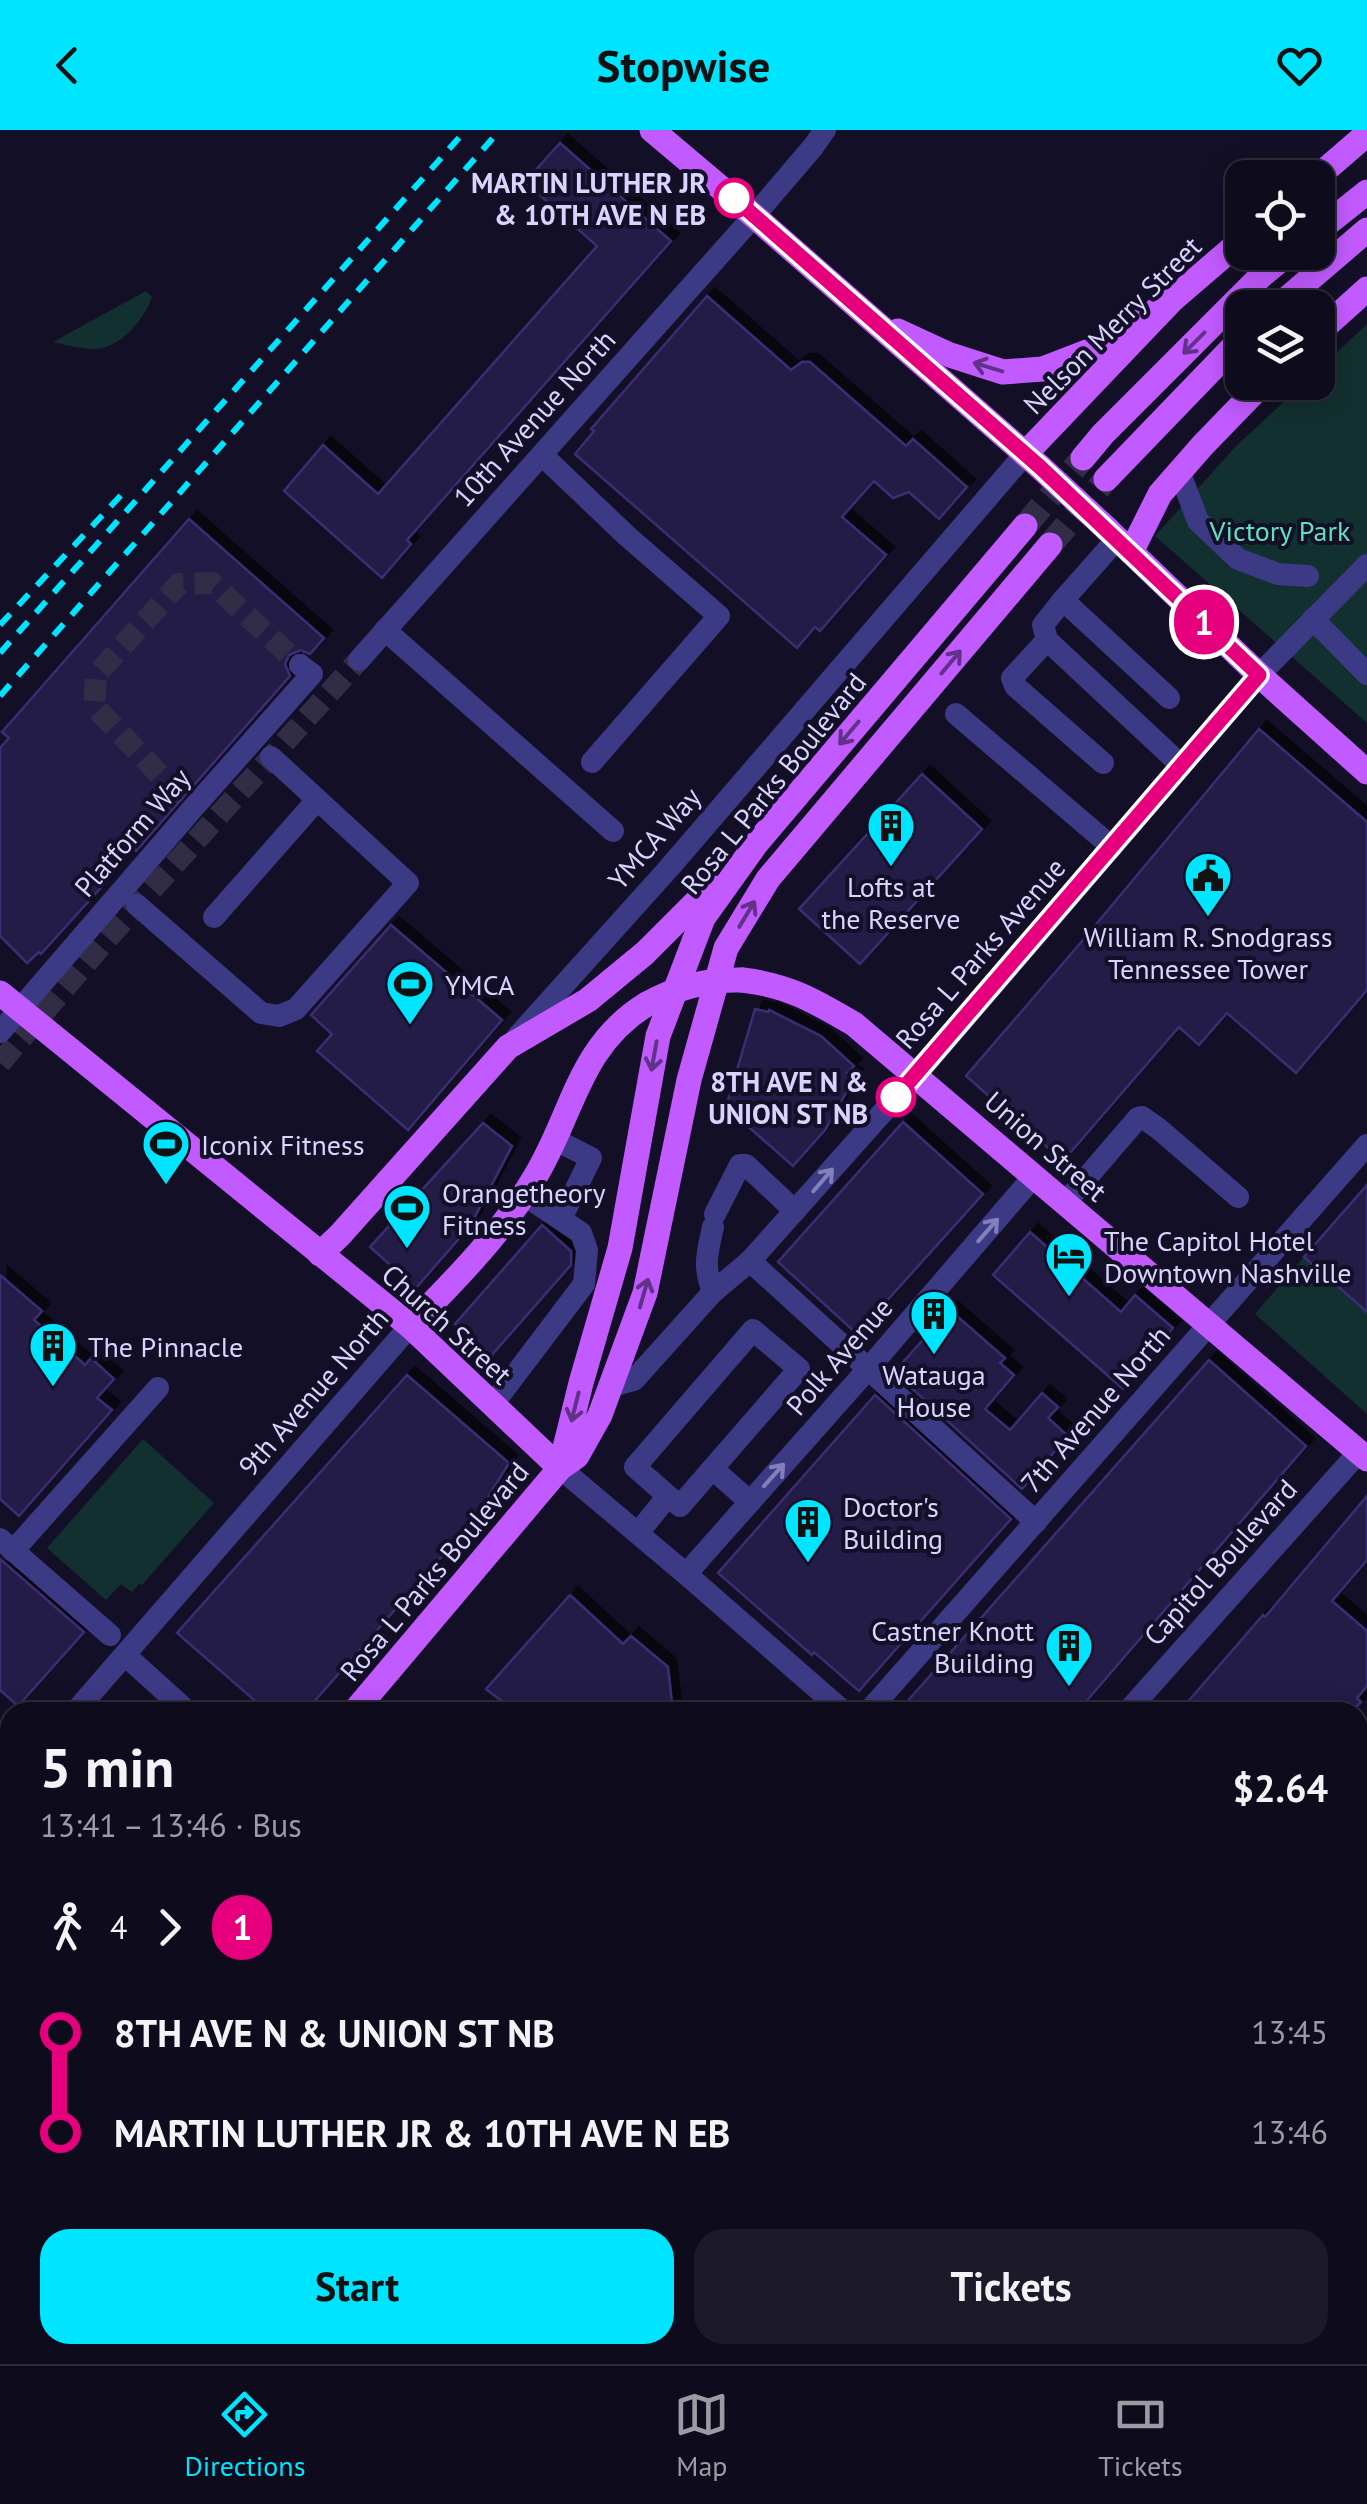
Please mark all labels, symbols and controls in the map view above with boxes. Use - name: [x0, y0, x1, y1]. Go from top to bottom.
- text: Stopwise: [597, 36, 770, 94]
- icon: back: [40, 38, 95, 93]
- icon: heart: [1272, 38, 1327, 93]
- map controls: [1225, 160, 1335, 400]
- button: locate: [1225, 160, 1335, 270]
- place label: MARTIN LUTHER JR & 10TH AVE N EB: [471, 164, 706, 233]
- marker: MARTIN LUTHER JR & 10TH AVE N EB: [715, 179, 753, 217]
- street label: Nelson Merry Street: [1015, 228, 1209, 422]
- button: layers: [1225, 290, 1335, 400]
- street label: 10th Avenue North: [445, 322, 623, 514]
- one-way arrow: [1182, 330, 1207, 355]
- one-way arrow: [973, 357, 1004, 375]
- park label: Victory Park: [1209, 512, 1351, 549]
- line badge: 1: [1172, 590, 1236, 654]
- text: 1: [1194, 599, 1214, 645]
- one-way arrow: [939, 650, 962, 675]
- street label: Rosa L Parks Boulevard: [672, 664, 874, 902]
- one-way arrow: [839, 720, 861, 746]
- street label: Platform Way: [66, 760, 198, 904]
- street label: YMCA Way: [599, 779, 709, 897]
- building icon: Lofts at the Reserve: [865, 800, 917, 868]
- street label: Rosa L Parks Avenue: [887, 850, 1073, 1056]
- public building icon: William R. Snodgrass Tennessee Tower: [1182, 850, 1234, 918]
- place label: Lofts at the Reserve: [822, 868, 961, 937]
- one-way arrow: [737, 900, 757, 929]
- place label: William R. Snodgrass Tennessee Tower: [1084, 918, 1332, 987]
- sports icon: YMCA: [384, 958, 436, 1026]
- place label: YMCA: [445, 966, 515, 1003]
- one-way arrow: [644, 1039, 663, 1072]
- place label: 8TH AVE N & UNION ST NB: [708, 1063, 868, 1132]
- marker: 8TH AVE N & UNION ST NB: [877, 1078, 915, 1116]
- street label: Union Street: [977, 1083, 1115, 1210]
- sports icon: Iconix Fitness: [140, 1118, 192, 1186]
- place label: Iconix Fitness: [201, 1126, 365, 1163]
- one-way arrow: [811, 1168, 834, 1193]
- place label: Orangetheory Fitness: [442, 1174, 605, 1243]
- sports icon: Orangetheory Fitness: [381, 1182, 433, 1250]
- one-way arrow: [977, 1218, 999, 1244]
- place label: The Capitol Hotel Downtown Nashville: [1104, 1222, 1352, 1291]
- hotel icon: The Capitol Hotel Downtown Nashville: [1043, 1230, 1095, 1298]
- street label: Church Street: [374, 1256, 520, 1393]
- one-way arrow: [636, 1278, 654, 1310]
- building icon: Watauga House: [908, 1288, 960, 1356]
- street label: Polk Avenue: [778, 1289, 900, 1423]
- street label: 9th Avenue North: [230, 1300, 396, 1484]
- street label: 7th Avenue North: [1012, 1318, 1178, 1500]
- building icon: The Pinnacle: [27, 1320, 79, 1388]
- place label: The Pinnacle: [88, 1328, 243, 1365]
- place label: Watauga House: [882, 1356, 986, 1425]
- one-way arrow: [565, 1391, 584, 1422]
- street label: Rosa L Parks Boulevard: [331, 1454, 537, 1688]
- one-way arrow: [762, 1463, 785, 1488]
- street label: Capitol Boulevard: [1135, 1471, 1305, 1653]
- place label: Doctor's Building: [843, 1488, 943, 1557]
- building icon: Doctor's Building: [782, 1496, 834, 1564]
- place label: Castner Knott Building: [871, 1612, 1035, 1681]
- building icon: Castner Knott Building: [1043, 1620, 1095, 1688]
- text: 5 min: [40, 1731, 174, 1802]
- text: $2.64: [1232, 1763, 1328, 1812]
- text: 13:41 – 13:46 · Bus: [40, 1804, 302, 1846]
- icon: walk: [40, 1900, 95, 1955]
- icon: forward: [142, 1900, 197, 1955]
- text: 1: [232, 1904, 252, 1950]
- text: 4: [110, 1906, 127, 1948]
- text: 8TH AVE N & UNION ST NB: [114, 2008, 555, 2057]
- text: 13:45: [1251, 2011, 1328, 2053]
- text: MARTIN LUTHER JR & 10TH AVE N EB: [114, 2108, 730, 2157]
- text: 13:46: [1251, 2111, 1328, 2153]
- button: Start: [40, 2229, 674, 2344]
- button: Tickets: [694, 2229, 1328, 2344]
- tab: Directions: [184, 2387, 305, 2484]
- tab: Map: [674, 2387, 729, 2484]
- tab: Tickets: [1098, 2387, 1183, 2484]

